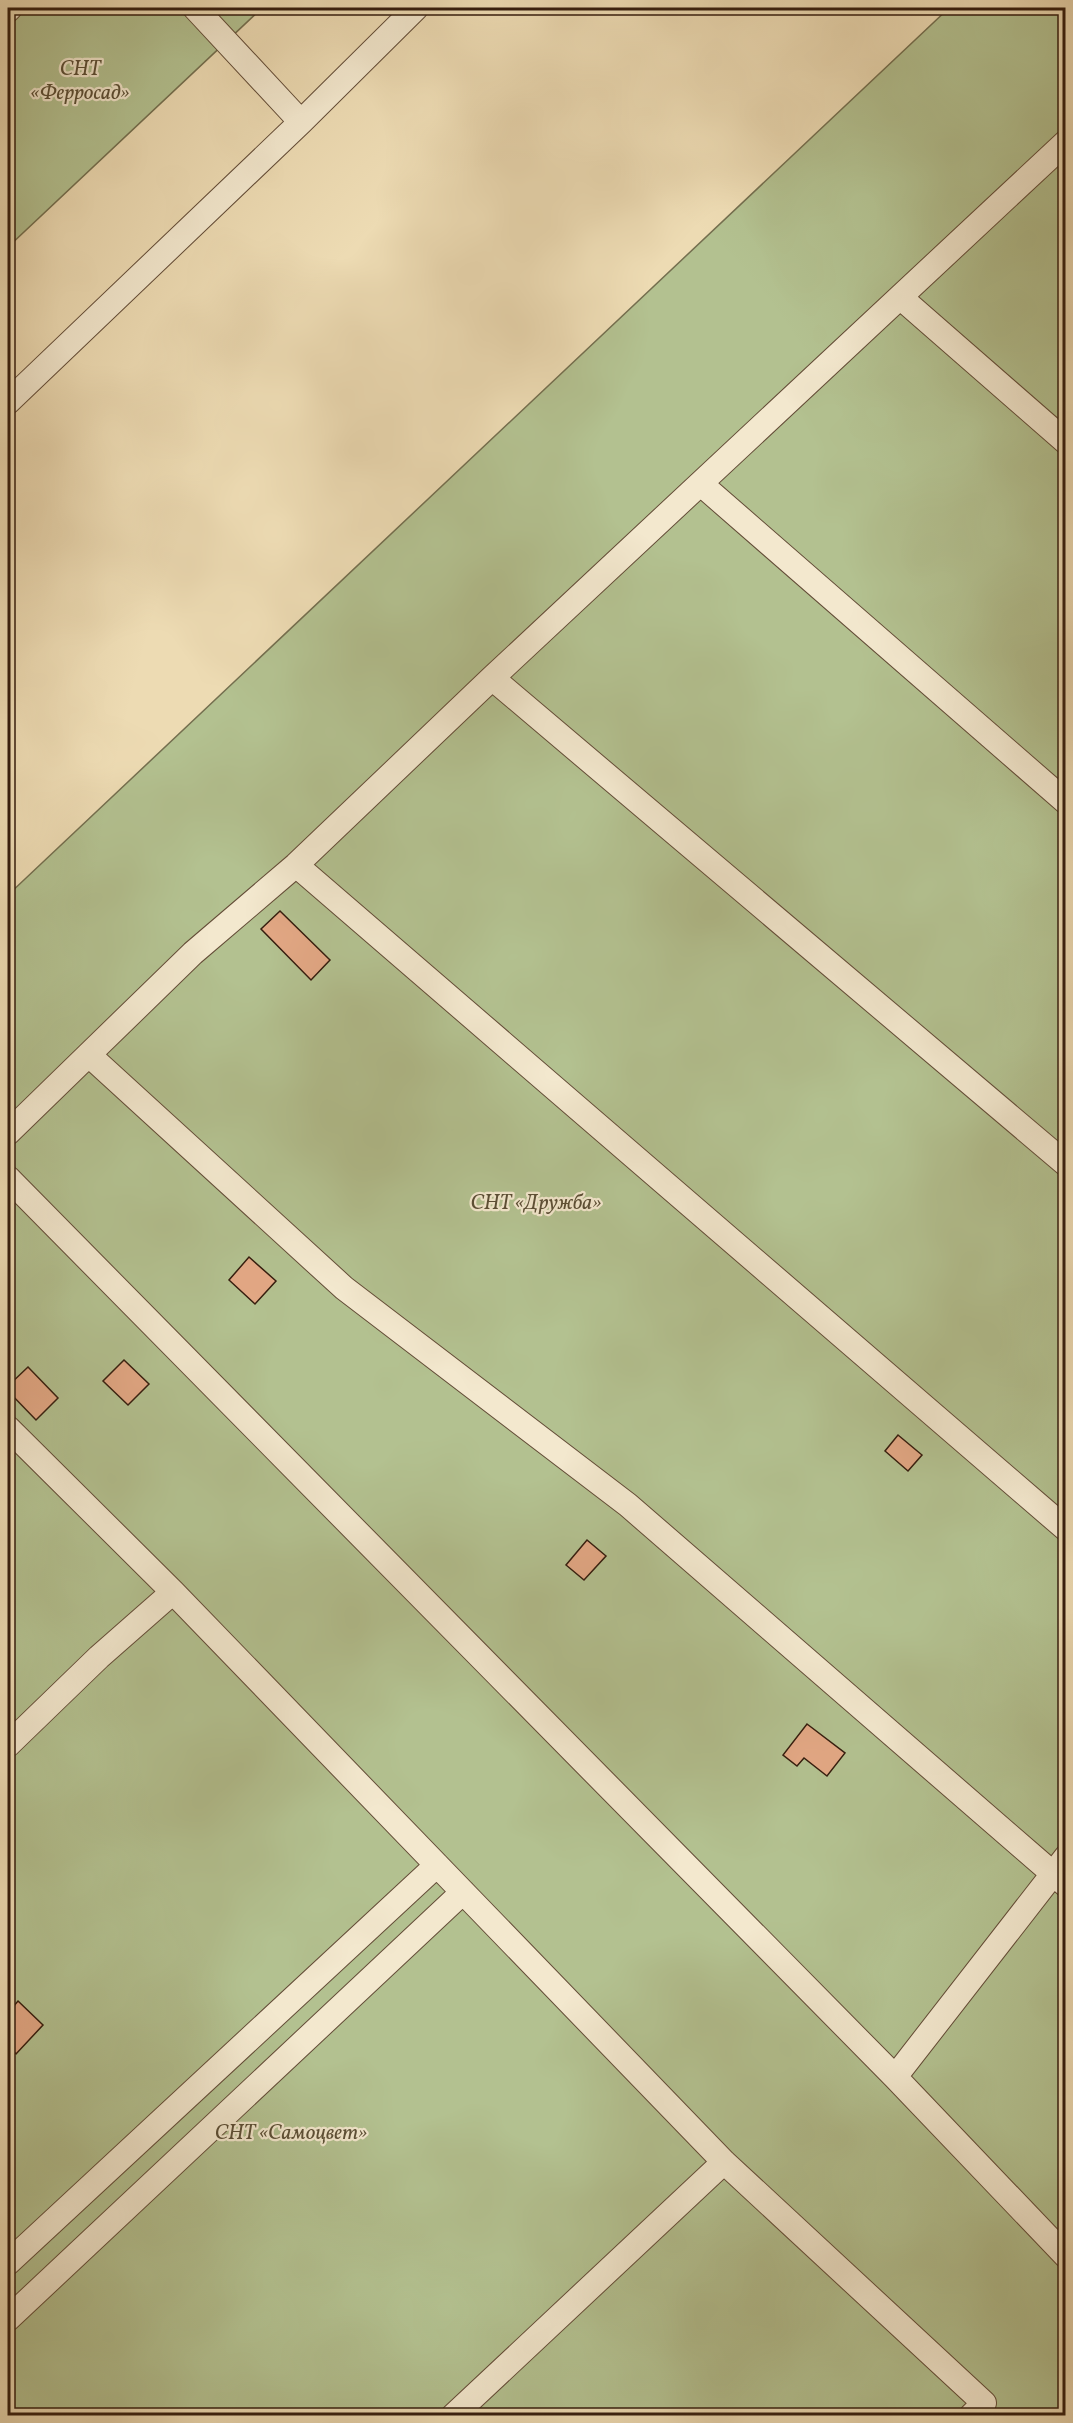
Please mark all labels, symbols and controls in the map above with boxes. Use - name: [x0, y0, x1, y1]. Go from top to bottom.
- park label: СНТ «Ферросад»: [30, 55, 130, 108]
- park label: СНТ «Дружба»: [470, 1189, 602, 1218]
- park label: СНТ «Самоцвет»: [215, 2119, 367, 2148]

